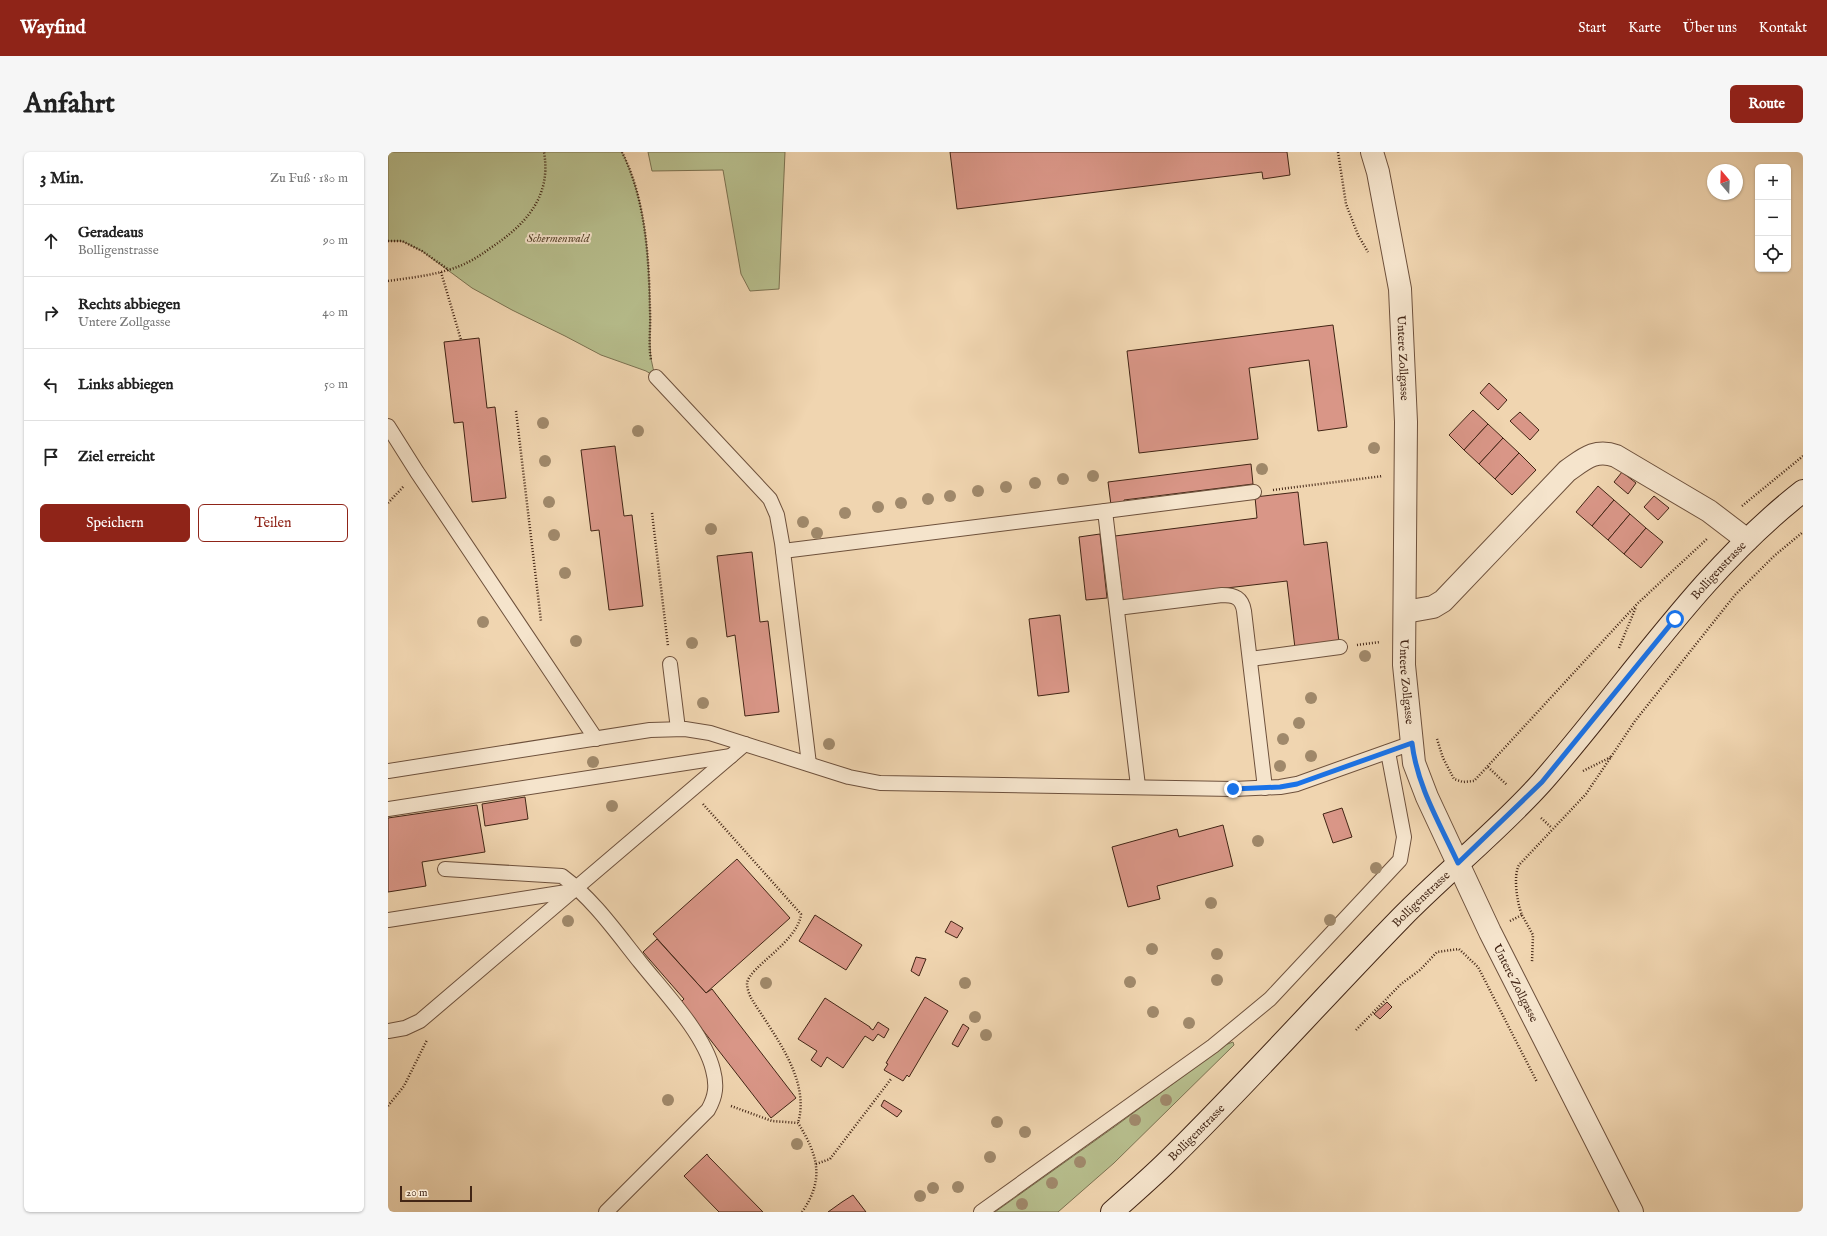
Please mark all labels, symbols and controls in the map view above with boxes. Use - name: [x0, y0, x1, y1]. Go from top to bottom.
- text: Wayfind: [20, 16, 86, 40]
- text: Start: [1578, 19, 1606, 37]
- text: Karte: [1628, 19, 1661, 37]
- text: Über uns: [1683, 19, 1737, 37]
- text: Kontakt: [1759, 19, 1807, 37]
- button: Route: [1730, 85, 1803, 123]
- text: Anfahrt: [24, 87, 115, 122]
- north arrow: [1707, 164, 1743, 200]
- map controls: [1755, 164, 1791, 272]
- button: +: [1755, 164, 1791, 200]
- text: 3 Min.: [40, 168, 83, 189]
- text: Zu Fuß · 180 m: [270, 170, 348, 187]
- button: −: [1755, 200, 1791, 236]
- text: Geradeaus: [78, 223, 143, 242]
- icon: ahead: [40, 230, 62, 252]
- park label: Schermenwald: [527, 231, 591, 246]
- text: 90 m: [323, 232, 348, 249]
- button: locate: [1755, 236, 1791, 272]
- text: Bolligenstrasse: [78, 242, 159, 259]
- text: Rechts abbiegen: [78, 295, 181, 314]
- icon: right: [40, 302, 62, 324]
- text: 40 m: [322, 304, 348, 321]
- text: Untere Zollgasse: [78, 314, 171, 331]
- street label: Untere Zollgasse: [1394, 315, 1413, 402]
- icon: left: [40, 374, 62, 396]
- text: Links abbiegen: [78, 375, 174, 394]
- text: 50 m: [324, 376, 348, 393]
- icon: arrive: [40, 446, 62, 468]
- text: Ziel erreicht: [78, 447, 155, 466]
- button: Speichern: [40, 504, 190, 542]
- button: Teilen: [198, 504, 348, 542]
- street label: Bolligenstrasse: [1688, 538, 1750, 603]
- route start: [1666, 610, 1684, 628]
- street label: Untere Zollgasse: [1396, 639, 1418, 726]
- route end: [1224, 780, 1242, 798]
- street label: Bolligenstrasse: [1389, 867, 1453, 930]
- street label: Untere Zollgasse: [1490, 941, 1542, 1025]
- street label: Bolligenstrasse: [1165, 1100, 1228, 1164]
- scale bar: [400, 1184, 472, 1203]
- text: 20 m: [406, 1186, 427, 1200]

